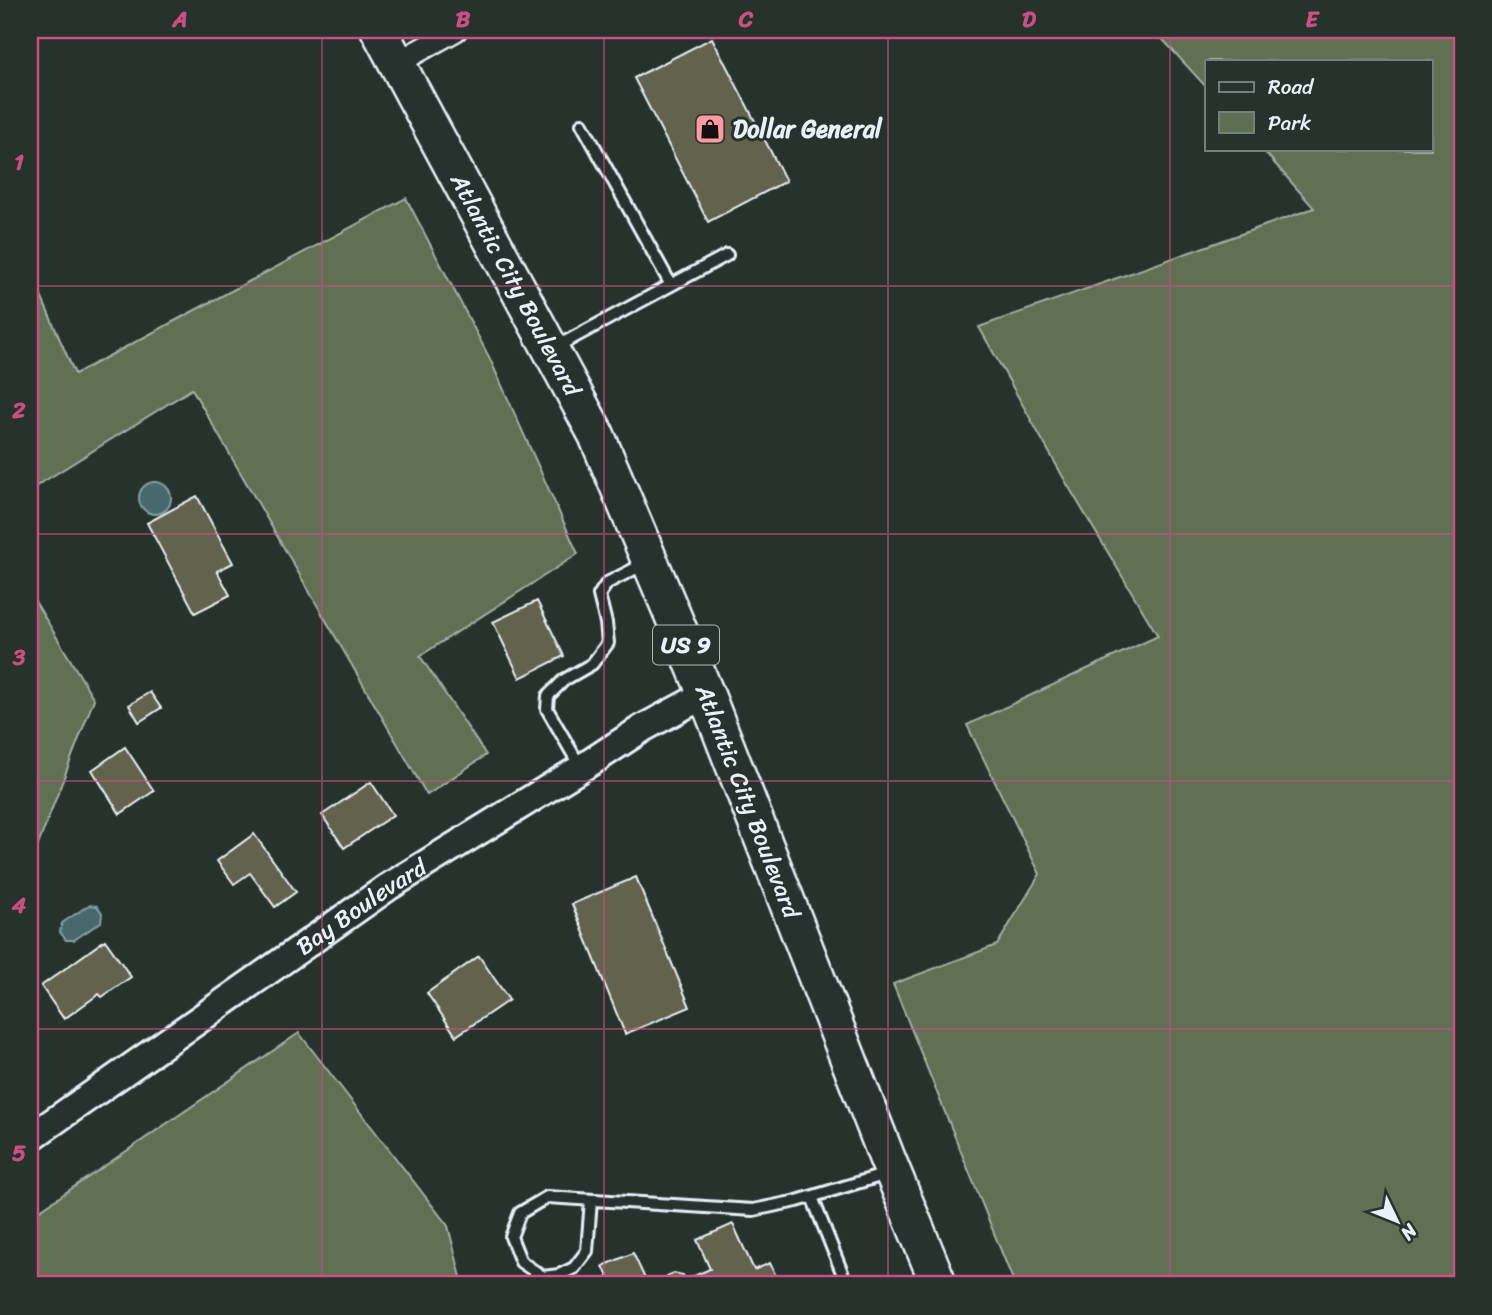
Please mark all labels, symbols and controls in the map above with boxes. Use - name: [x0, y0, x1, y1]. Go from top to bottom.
- text: A: [171, 0, 188, 40]
- text: B: [456, 0, 471, 40]
- text: C: [738, 0, 754, 40]
- text: D: [1022, 0, 1037, 40]
- text: E: [1306, 0, 1321, 40]
- legend: [1205, 60, 1432, 150]
- text: Road: [1268, 68, 1315, 106]
- text: Park: [1268, 104, 1311, 142]
- place label: Dollar General: [733, 108, 883, 150]
- shop icon: Dollar General: [693, 112, 727, 146]
- text: 1: [14, 142, 24, 183]
- street label: Atlantic City Boulevard: [438, 164, 594, 405]
- text: 2: [11, 390, 26, 431]
- road number: US 9: [653, 625, 719, 664]
- text: 3: [12, 637, 26, 678]
- street label: Atlantic City Boulevard: [683, 677, 813, 926]
- street label: Bay Boulevard: [287, 846, 436, 967]
- text: 4: [11, 885, 27, 926]
- text: 5: [12, 1133, 26, 1174]
- north arrow: [1362, 1186, 1432, 1256]
- text: N: [1392, 1215, 1426, 1249]

